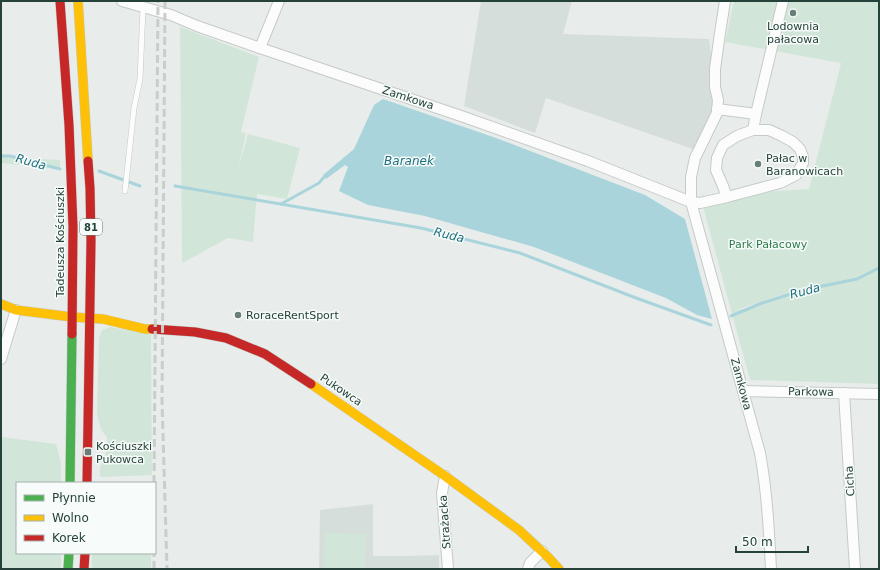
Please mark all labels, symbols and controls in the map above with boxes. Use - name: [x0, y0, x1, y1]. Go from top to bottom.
- marker: Lodownia pałacowa: [788, 8, 798, 18]
- place label: Lodownia pałacowa: [767, 20, 819, 46]
- street label: Zamkowa: [381, 84, 435, 112]
- water label: Ruda: [14, 151, 48, 173]
- place label: Pałac w Baranowicach: [766, 152, 843, 178]
- water label: Baranek: [384, 154, 435, 168]
- marker: Pałac w Baranowicach: [753, 159, 763, 169]
- street label: Tadeusza Kościuszki: [54, 187, 67, 298]
- road number: 81: [80, 219, 102, 235]
- water label: Ruda: [432, 224, 466, 246]
- park label: Park Pałacowy: [729, 238, 808, 251]
- water label: Ruda: [788, 280, 822, 302]
- place label: RoraceRentSport: [246, 309, 339, 322]
- marker: RoraceRentSport: [233, 310, 243, 320]
- street label: Zamkowa: [728, 357, 754, 411]
- street label: Pukowca: [318, 371, 364, 409]
- street label: Parkowa: [788, 385, 834, 399]
- place label: Kościuszki Pukowca: [96, 440, 152, 466]
- marker: Kościuszki Pukowca: [83, 447, 93, 457]
- street label: Cicha: [842, 465, 858, 497]
- legend: [16, 482, 156, 554]
- text: Płynnie: [52, 491, 96, 505]
- street label: Strażacka: [437, 495, 453, 549]
- text: Wolno: [52, 511, 89, 525]
- scale bar: [736, 528, 808, 554]
- text: Korek: [52, 531, 86, 545]
- text: 50 m: [742, 535, 773, 549]

